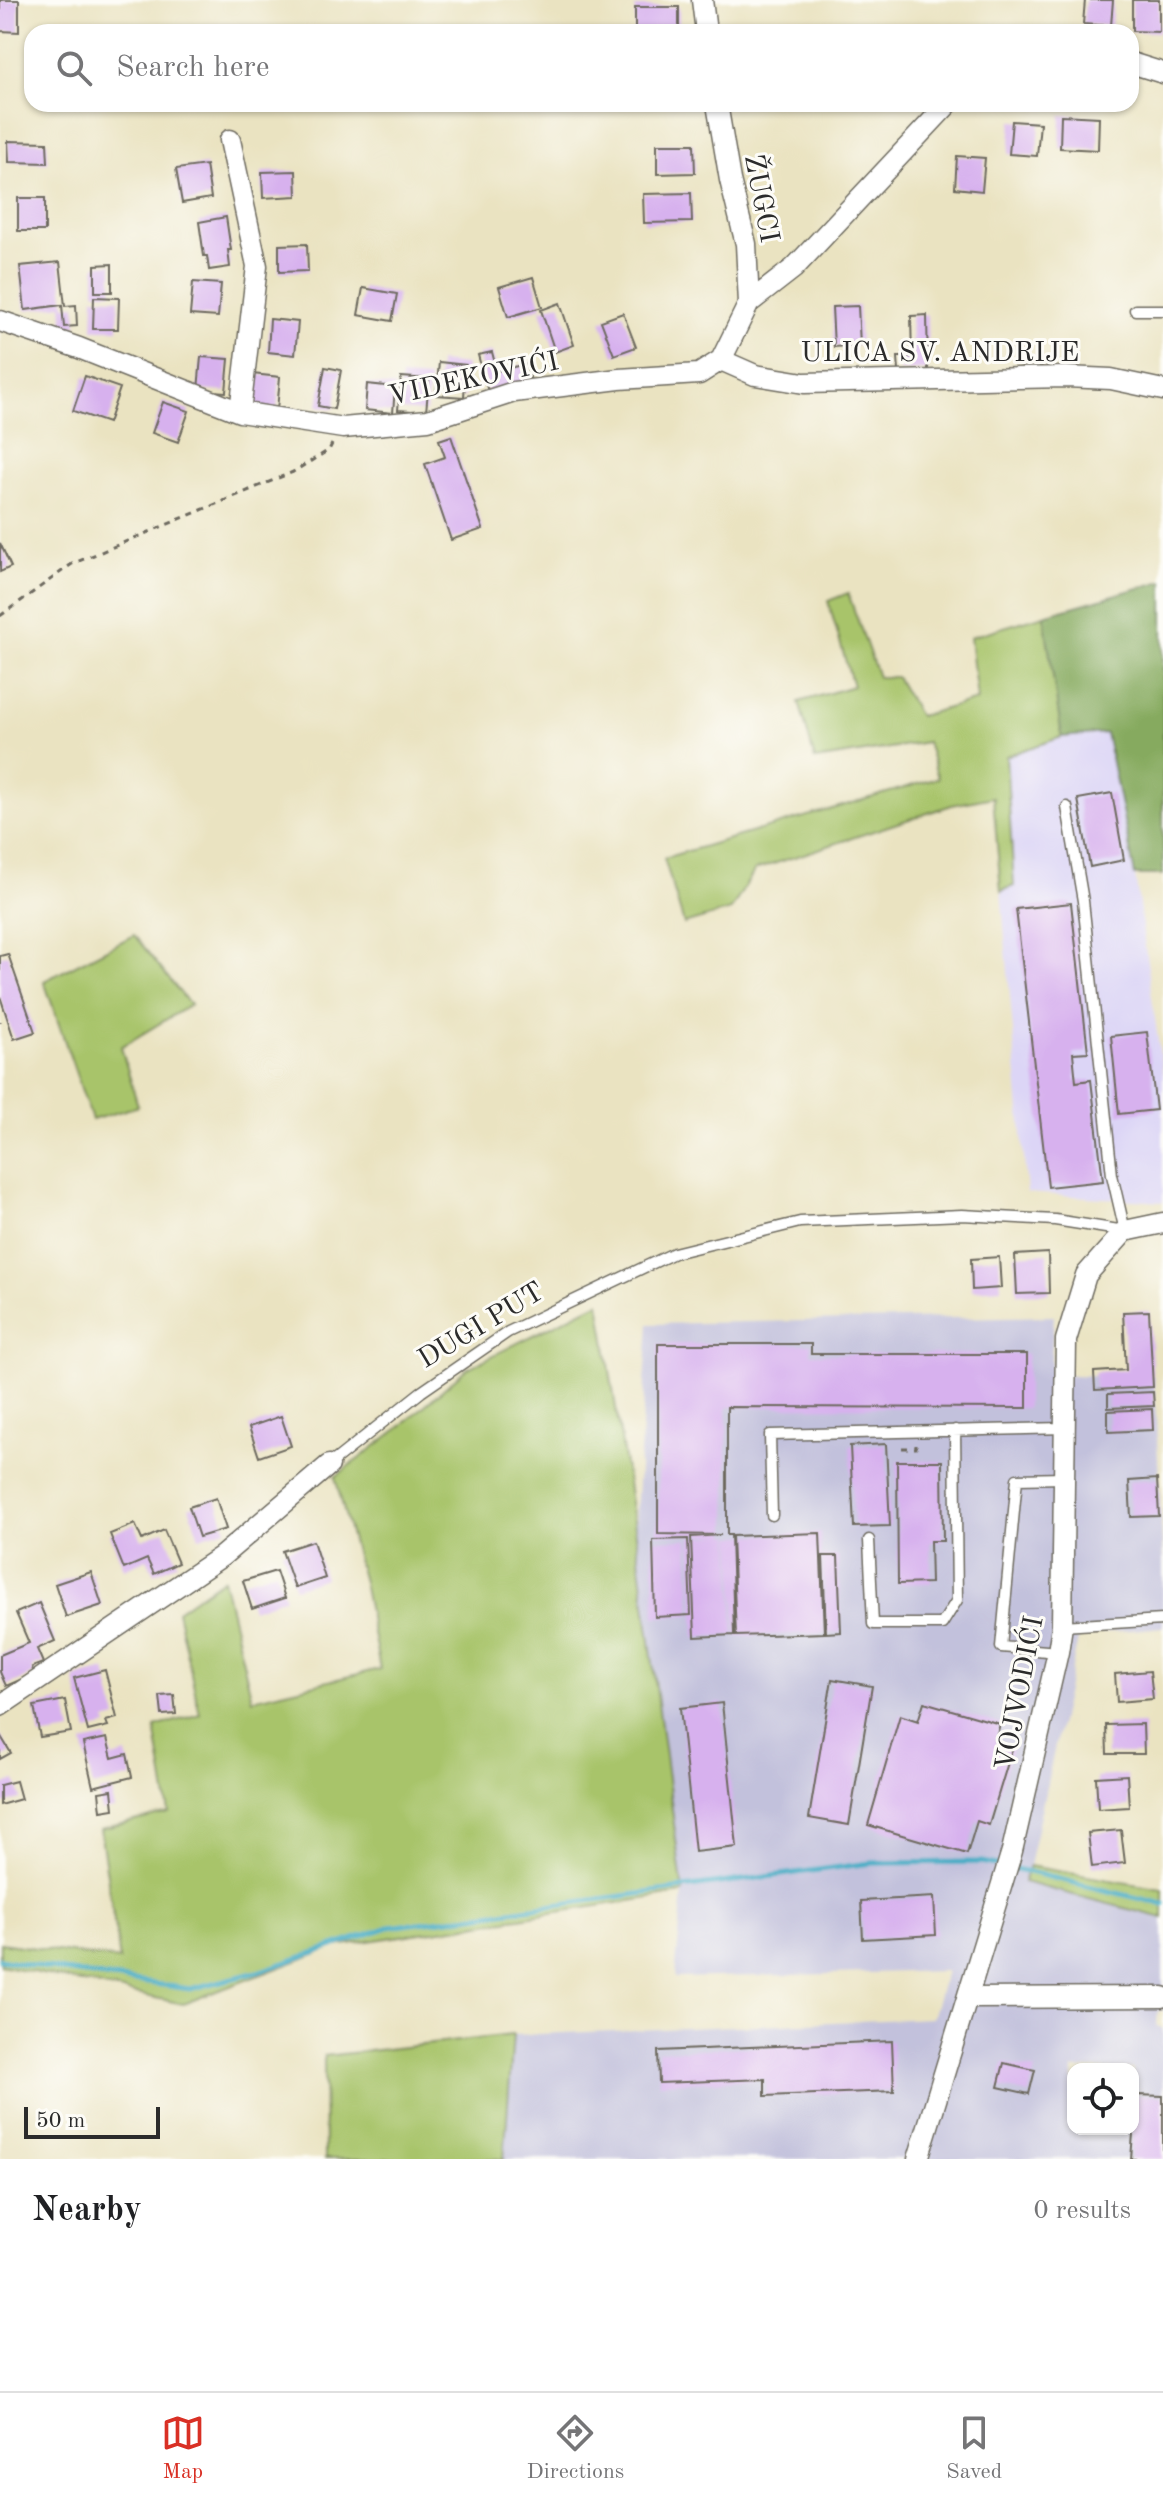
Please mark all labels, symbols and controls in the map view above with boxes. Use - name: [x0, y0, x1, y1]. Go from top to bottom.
- search box: [24, 24, 1139, 112]
- icon: search: [52, 46, 96, 90]
- text: Search here: [116, 53, 270, 83]
- street label: ŽUGCI: [738, 151, 787, 245]
- street label: ULICA SV. ANDRIJE: [801, 340, 1079, 368]
- street label: VIDEKOVIĆI: [385, 343, 561, 412]
- street label: DUGI PUT: [414, 1278, 549, 1375]
- street label: VOJVODIĆI: [987, 1613, 1050, 1773]
- map controls: [1067, 2063, 1139, 2135]
- button: locate: [1067, 2063, 1139, 2135]
- scale bar: [24, 2103, 160, 2139]
- text: 50 m: [36, 2110, 85, 2132]
- text: Nearby: [32, 2194, 142, 2228]
- text: 0 results: [1033, 2198, 1131, 2224]
- tab: Map: [161, 2411, 205, 2486]
- tab: Directions: [527, 2411, 624, 2486]
- tab: Saved: [946, 2411, 1002, 2486]

